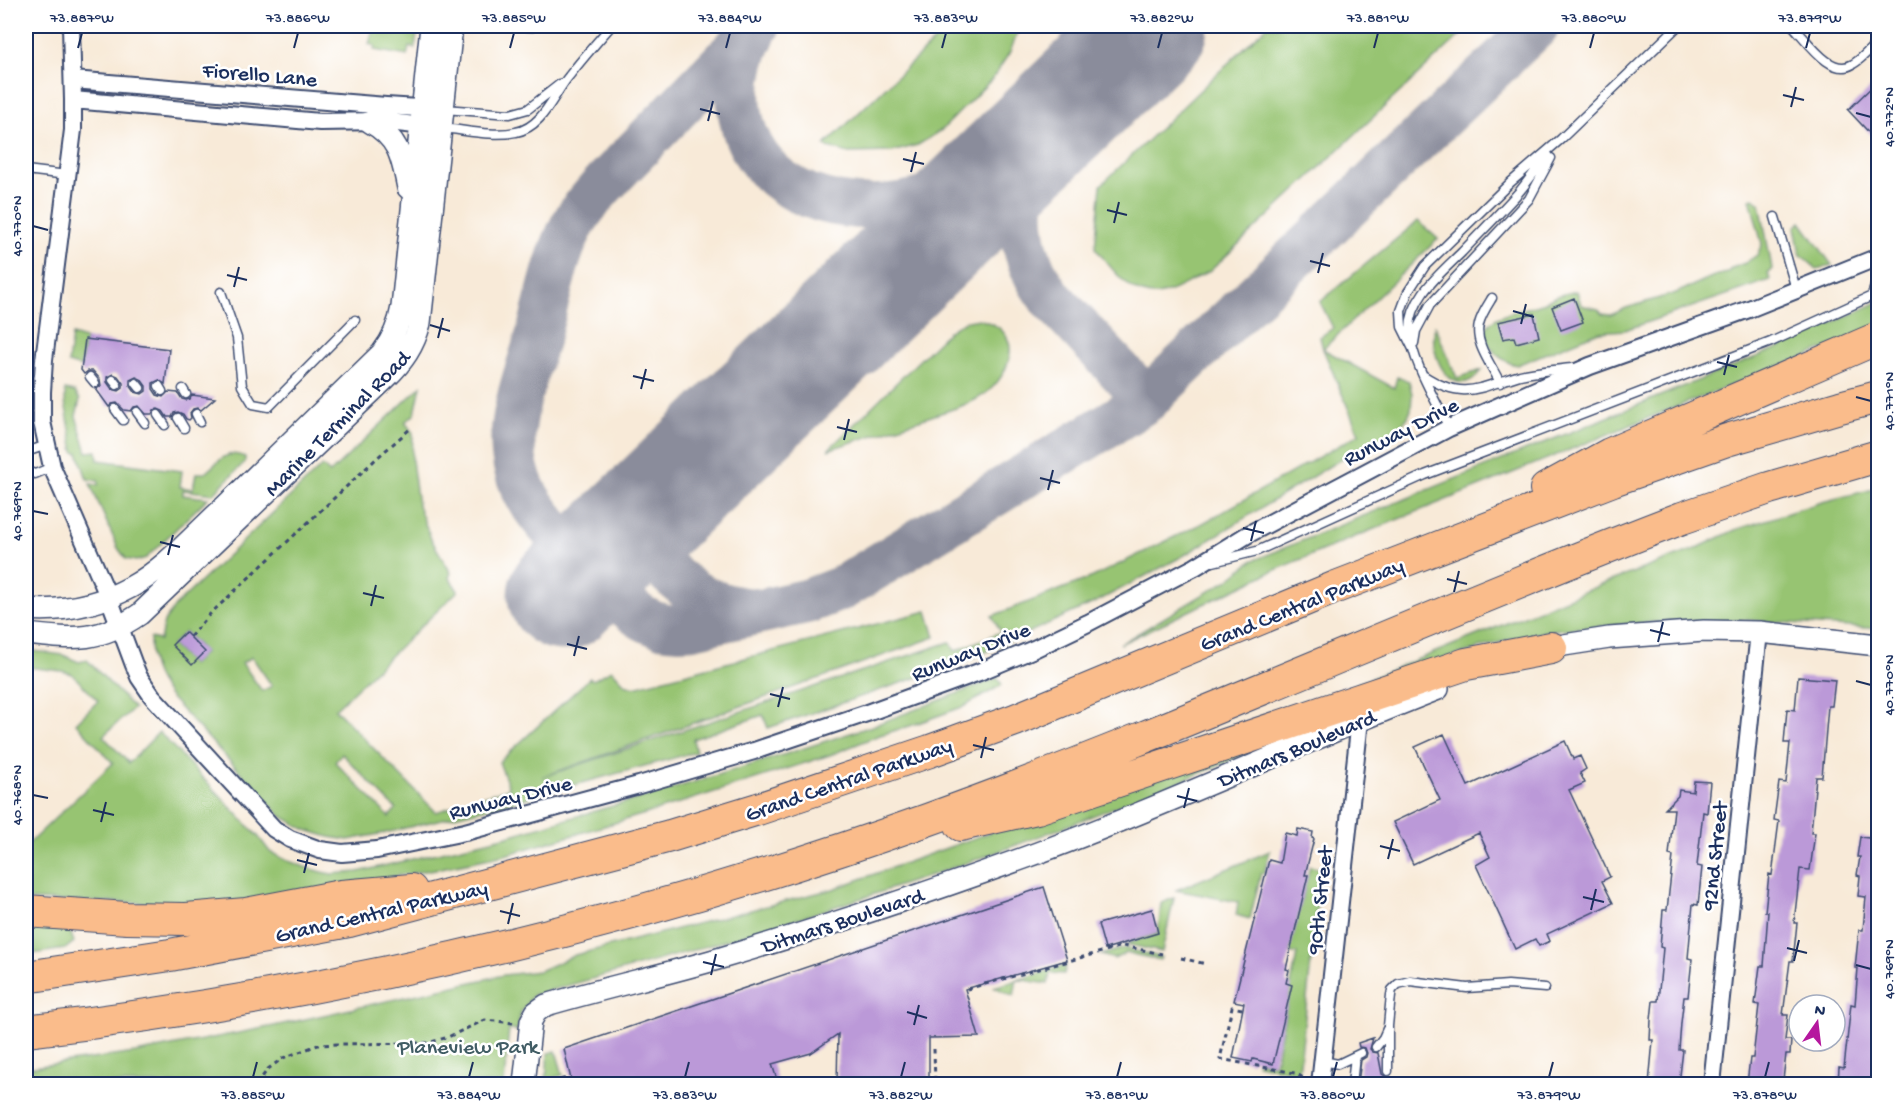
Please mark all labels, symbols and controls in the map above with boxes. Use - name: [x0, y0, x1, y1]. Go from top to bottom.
- text: 73.887°W: [49, 10, 114, 28]
- text: 73.886°W: [265, 10, 330, 28]
- text: 73.885°W: [481, 10, 546, 28]
- text: 73.884°W: [697, 10, 762, 28]
- text: 73.883°W: [913, 10, 978, 28]
- text: 73.882°W: [1129, 10, 1194, 28]
- text: 73.881°W: [1346, 10, 1409, 28]
- text: 73.880°W: [1561, 10, 1627, 28]
- text: 73.879°W: [1777, 10, 1842, 28]
- street label: Fiorello Lane: [200, 59, 319, 95]
- text: 40.772°N: [1881, 87, 1899, 147]
- text: 40.770°N: [9, 195, 27, 257]
- street label: Marine Terminal Road: [260, 345, 419, 503]
- text: 40.771°N: [1881, 372, 1899, 430]
- street label: Runway Drive: [1340, 393, 1464, 474]
- text: 40.769°N: [9, 481, 27, 541]
- street label: Grand Central Parkway: [1197, 554, 1408, 659]
- street label: Runway Drive: [908, 618, 1035, 689]
- text: 40.770°N: [1881, 654, 1899, 716]
- street label: Ditmars Boulevard: [1213, 705, 1382, 796]
- street label: Grand Central Parkway: [742, 734, 956, 829]
- text: 40.768°N: [9, 765, 27, 825]
- street label: Runway Drive: [447, 772, 576, 828]
- street label: 92nd Street: [1698, 799, 1736, 913]
- street label: 90th Street: [1303, 843, 1341, 957]
- street label: Grand Central Parkway: [273, 877, 491, 951]
- street label: Ditmars Boulevard: [757, 884, 930, 962]
- text: 40.769°N: [1881, 939, 1899, 999]
- north arrow: [1787, 993, 1847, 1053]
- text: N: [1812, 1001, 1828, 1022]
- park label: Planeview Park: [396, 1036, 541, 1062]
- text: 73.885°W: [220, 1087, 285, 1105]
- text: 73.884°W: [436, 1087, 501, 1105]
- text: 73.883°W: [652, 1087, 717, 1105]
- text: 73.882°W: [868, 1087, 933, 1105]
- text: 73.881°W: [1085, 1087, 1148, 1105]
- text: 73.880°W: [1300, 1087, 1366, 1105]
- text: 73.879°W: [1516, 1087, 1581, 1105]
- text: 73.878°W: [1732, 1087, 1797, 1105]

